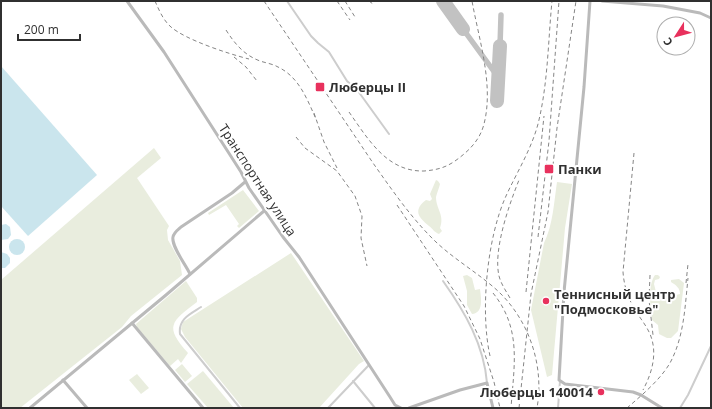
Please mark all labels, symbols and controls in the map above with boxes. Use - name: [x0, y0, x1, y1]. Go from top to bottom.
- scale bar: [18, 16, 80, 42]
- north arrow: [656, 16, 696, 56]
- text: 200 m: [24, 21, 59, 38]
- text: С: [659, 35, 676, 49]
- place label: Люберцы II: [329, 78, 406, 96]
- marker: Люберцы II: [314, 81, 326, 93]
- street label: Транспортная улица: [215, 120, 301, 240]
- place label: Панки: [558, 160, 602, 178]
- marker: Панки: [543, 163, 555, 175]
- place label: Теннисный центр "Подмосковье": [554, 285, 676, 318]
- marker: Теннисный центр "Подмосковье": [541, 296, 551, 306]
- place label: Люберцы 140014: [480, 383, 594, 401]
- marker: Люберцы 140014: [596, 387, 606, 397]

